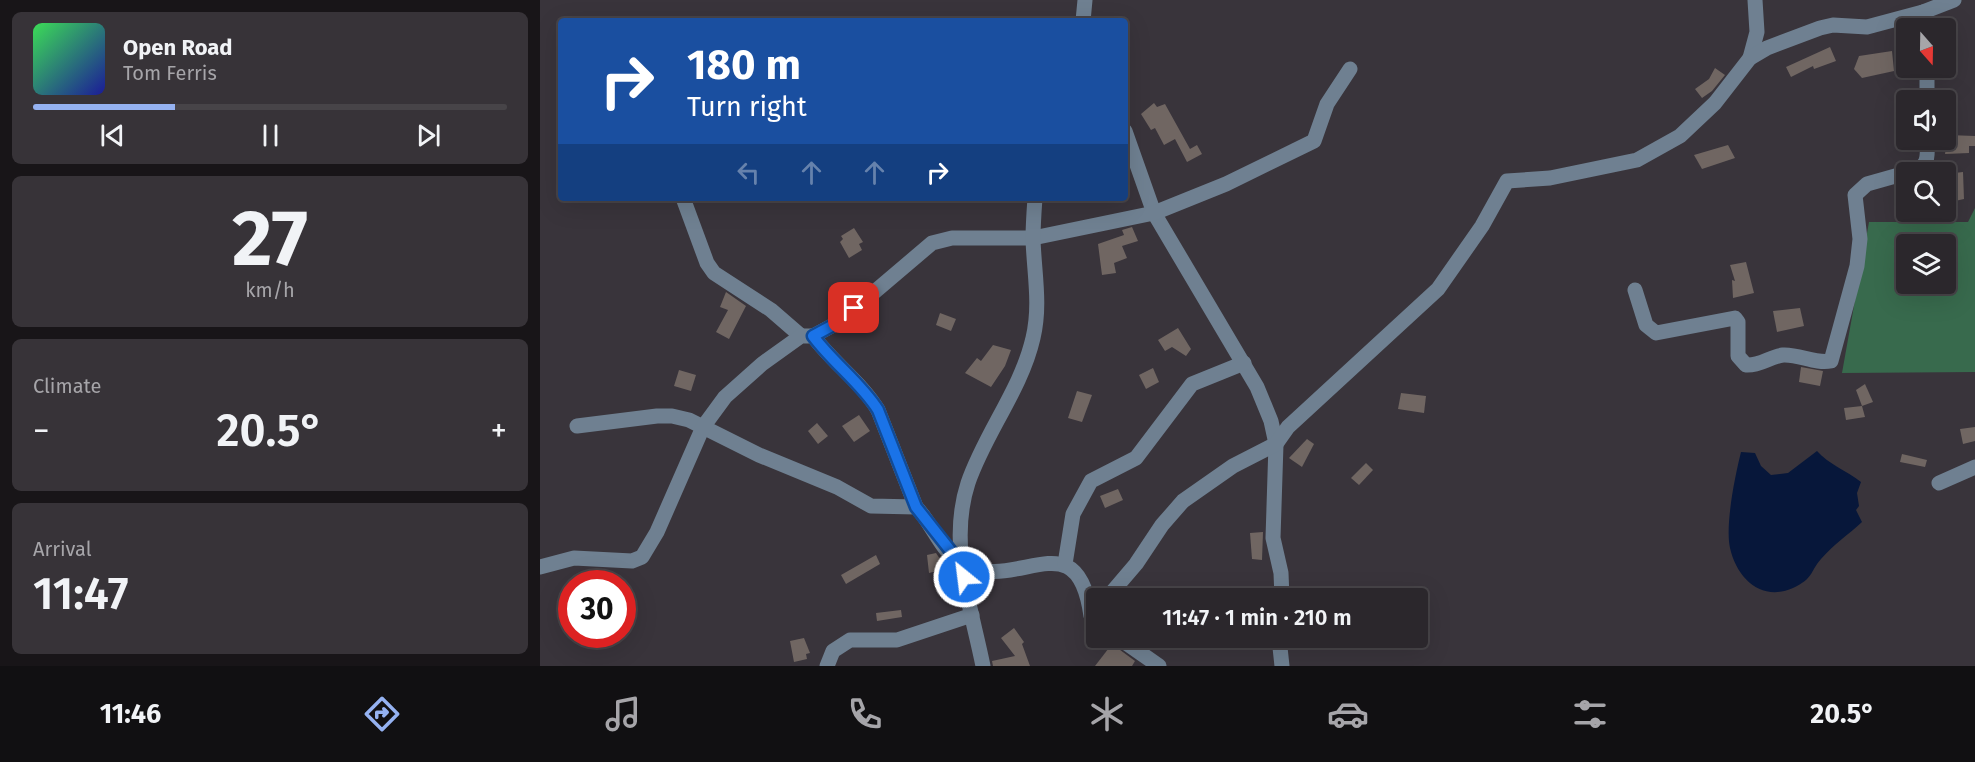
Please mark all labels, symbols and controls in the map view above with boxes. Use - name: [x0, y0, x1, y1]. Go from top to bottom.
- north arrow: [1896, 18, 1956, 78]
- map controls: [1896, 18, 1956, 294]
- text: Open Road: [123, 34, 233, 61]
- text: 180 m: [687, 40, 801, 90]
- icon: right: [588, 42, 666, 120]
- text: Tom Ferris: [123, 61, 217, 85]
- button: sound: [1896, 90, 1956, 150]
- text: Turn right: [687, 91, 807, 123]
- icon: previous: [96, 119, 129, 152]
- icon: pause: [254, 119, 287, 152]
- icon: next: [412, 119, 445, 152]
- icon: left: [732, 156, 765, 189]
- icon: ahead: [795, 156, 828, 189]
- icon: ahead: [858, 156, 891, 189]
- icon: right: [921, 156, 954, 189]
- button: search: [1896, 162, 1956, 222]
- text: 27: [232, 192, 308, 286]
- button: layers: [1896, 234, 1956, 294]
- text: km/h: [245, 278, 295, 302]
- pin: [828, 282, 879, 333]
- icon: arrive: [837, 291, 870, 324]
- text: Climate: [33, 374, 101, 398]
- text: 20.5°: [216, 404, 324, 458]
- text: −: [33, 411, 50, 451]
- text: +: [491, 411, 507, 451]
- text: Arrival: [33, 537, 92, 561]
- position arrow: [932, 545, 996, 609]
- text: 11:47: [33, 567, 129, 621]
- speed limit sign: 30: [558, 570, 636, 648]
- text: 11:47 · 1 min · 210 m: [1162, 604, 1352, 631]
- icon: directions: [361, 693, 403, 735]
- icon: music: [602, 693, 644, 735]
- icon: phone: [844, 693, 886, 735]
- icon: climate: [1086, 693, 1128, 735]
- icon: car: [1327, 693, 1369, 735]
- icon: filters: [1569, 693, 1611, 735]
- text: 11:46: [100, 698, 161, 730]
- text: 20.5°: [1810, 698, 1875, 730]

